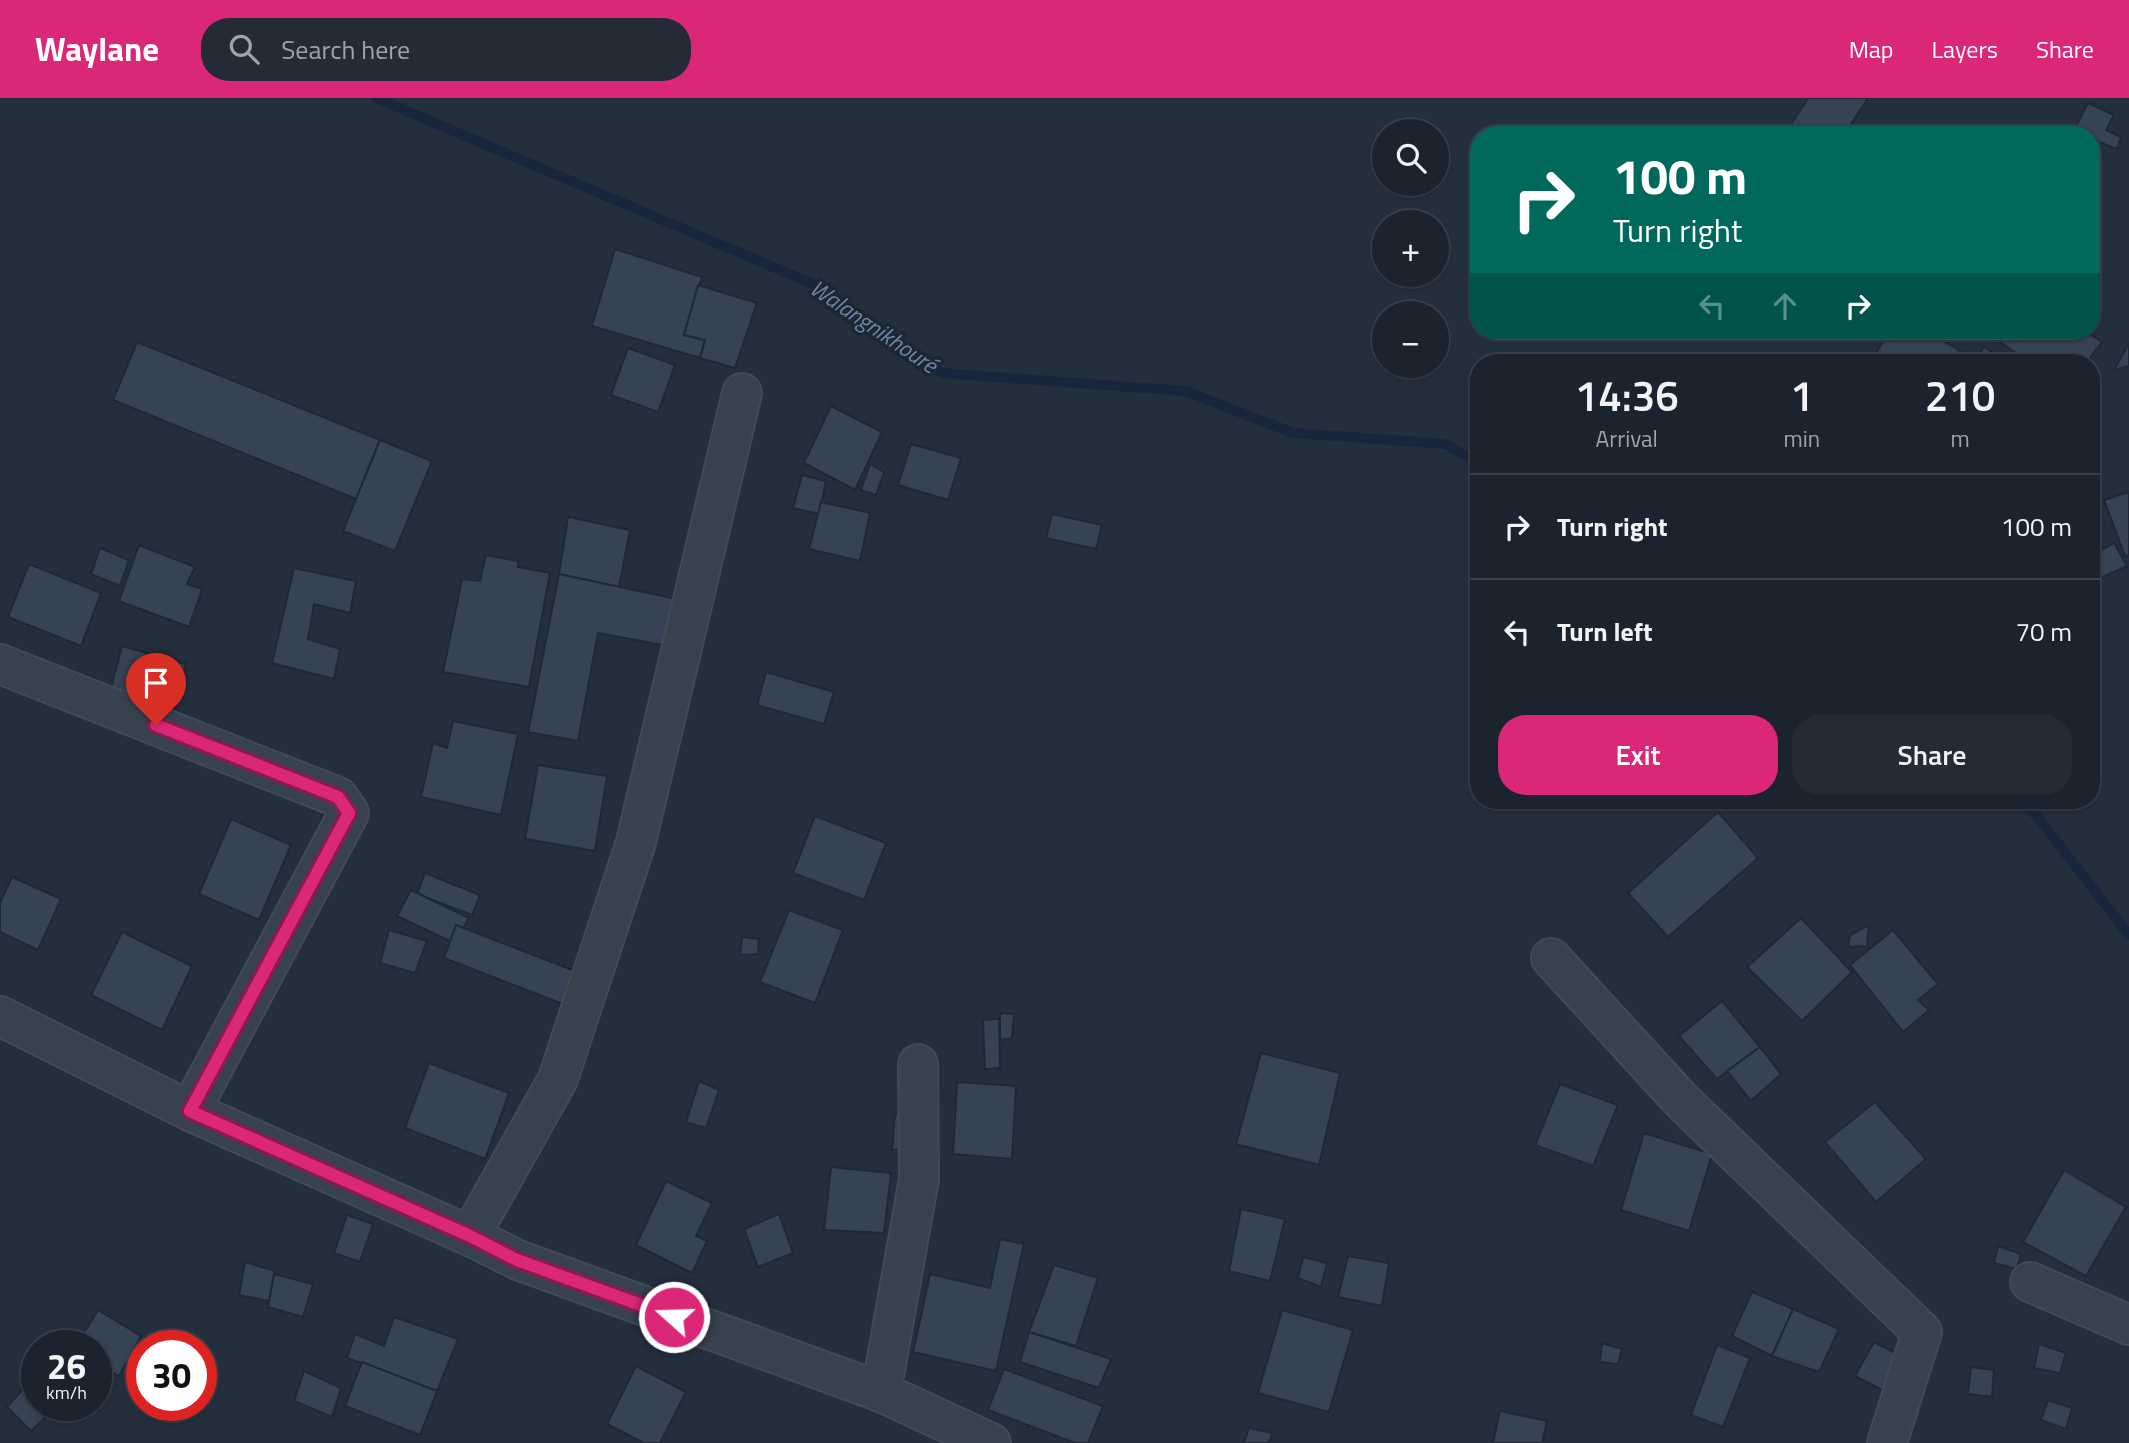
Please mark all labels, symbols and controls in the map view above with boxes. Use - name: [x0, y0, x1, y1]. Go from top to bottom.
- search box: [201, 18, 691, 81]
- text: Waylane: [35, 24, 159, 74]
- icon: search: [225, 30, 263, 68]
- text: Search here: [281, 30, 410, 69]
- text: Map: [1849, 31, 1894, 67]
- text: Layers: [1932, 31, 1998, 67]
- text: Share: [2036, 31, 2094, 67]
- map controls: [1372, 119, 1449, 378]
- button: search: [1372, 119, 1449, 196]
- text: 100 m: [1613, 138, 1747, 213]
- icon: right: [1498, 154, 1589, 245]
- text: Turn right: [1613, 206, 1742, 254]
- button: +: [1372, 210, 1449, 287]
- water label: Walangnikhouré: [803, 270, 947, 383]
- icon: left: [1693, 287, 1731, 325]
- icon: ahead: [1766, 287, 1804, 325]
- icon: right: [1839, 287, 1877, 325]
- button: −: [1372, 301, 1449, 378]
- text: 14:36: [1575, 363, 1679, 427]
- text: 1: [1790, 363, 1814, 427]
- text: 210: [1925, 363, 1995, 427]
- text: Arrival: [1596, 421, 1658, 456]
- text: min: [1783, 421, 1820, 456]
- text: m: [1950, 421, 1970, 456]
- text: Turn right: [1557, 507, 1668, 546]
- text: 100 m: [2001, 507, 2072, 546]
- icon: right: [1498, 508, 1536, 546]
- text: Turn left: [1557, 612, 1652, 651]
- text: 70 m: [2015, 612, 2072, 651]
- icon: left: [1498, 613, 1536, 651]
- pin: [126, 653, 186, 725]
- icon: arrive: [137, 664, 175, 702]
- button: Exit: [1498, 715, 1778, 795]
- button: Share: [1792, 715, 2072, 795]
- position arrow: [637, 1280, 711, 1354]
- speed limit sign: 30: [126, 1330, 217, 1421]
- text: 26: [47, 1339, 86, 1393]
- text: km/h: [46, 1379, 87, 1406]

